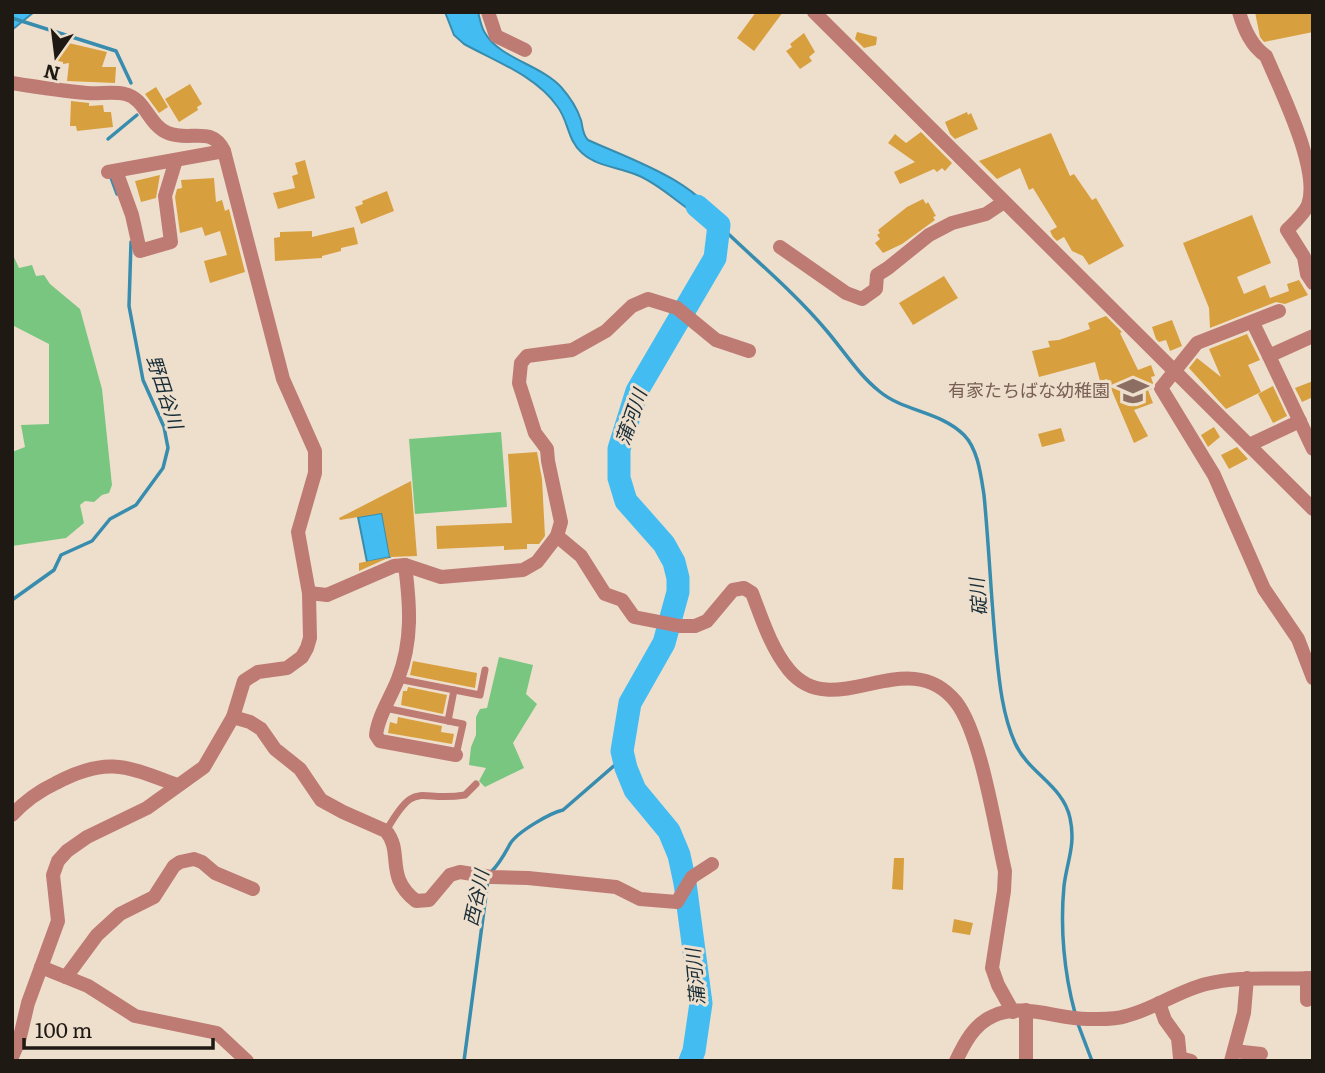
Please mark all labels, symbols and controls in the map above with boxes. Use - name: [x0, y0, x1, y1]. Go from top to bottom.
- north arrow: [21, 21, 91, 91]
- text: N: [40, 58, 63, 89]
- water label: 野田谷川: [141, 351, 192, 434]
- school or university icon: 有家たちばな幼稚園: [1116, 374, 1150, 408]
- place label: 有家たちばな幼稚園: [948, 376, 1110, 403]
- water label: 蒲河川: [608, 383, 653, 448]
- water label: 碇川: [961, 575, 993, 617]
- water label: 西谷川: [455, 865, 495, 929]
- water label: 蒲河川: [677, 945, 710, 1007]
- scale bar: [24, 1006, 214, 1050]
- text: 100 m: [35, 1013, 92, 1044]

